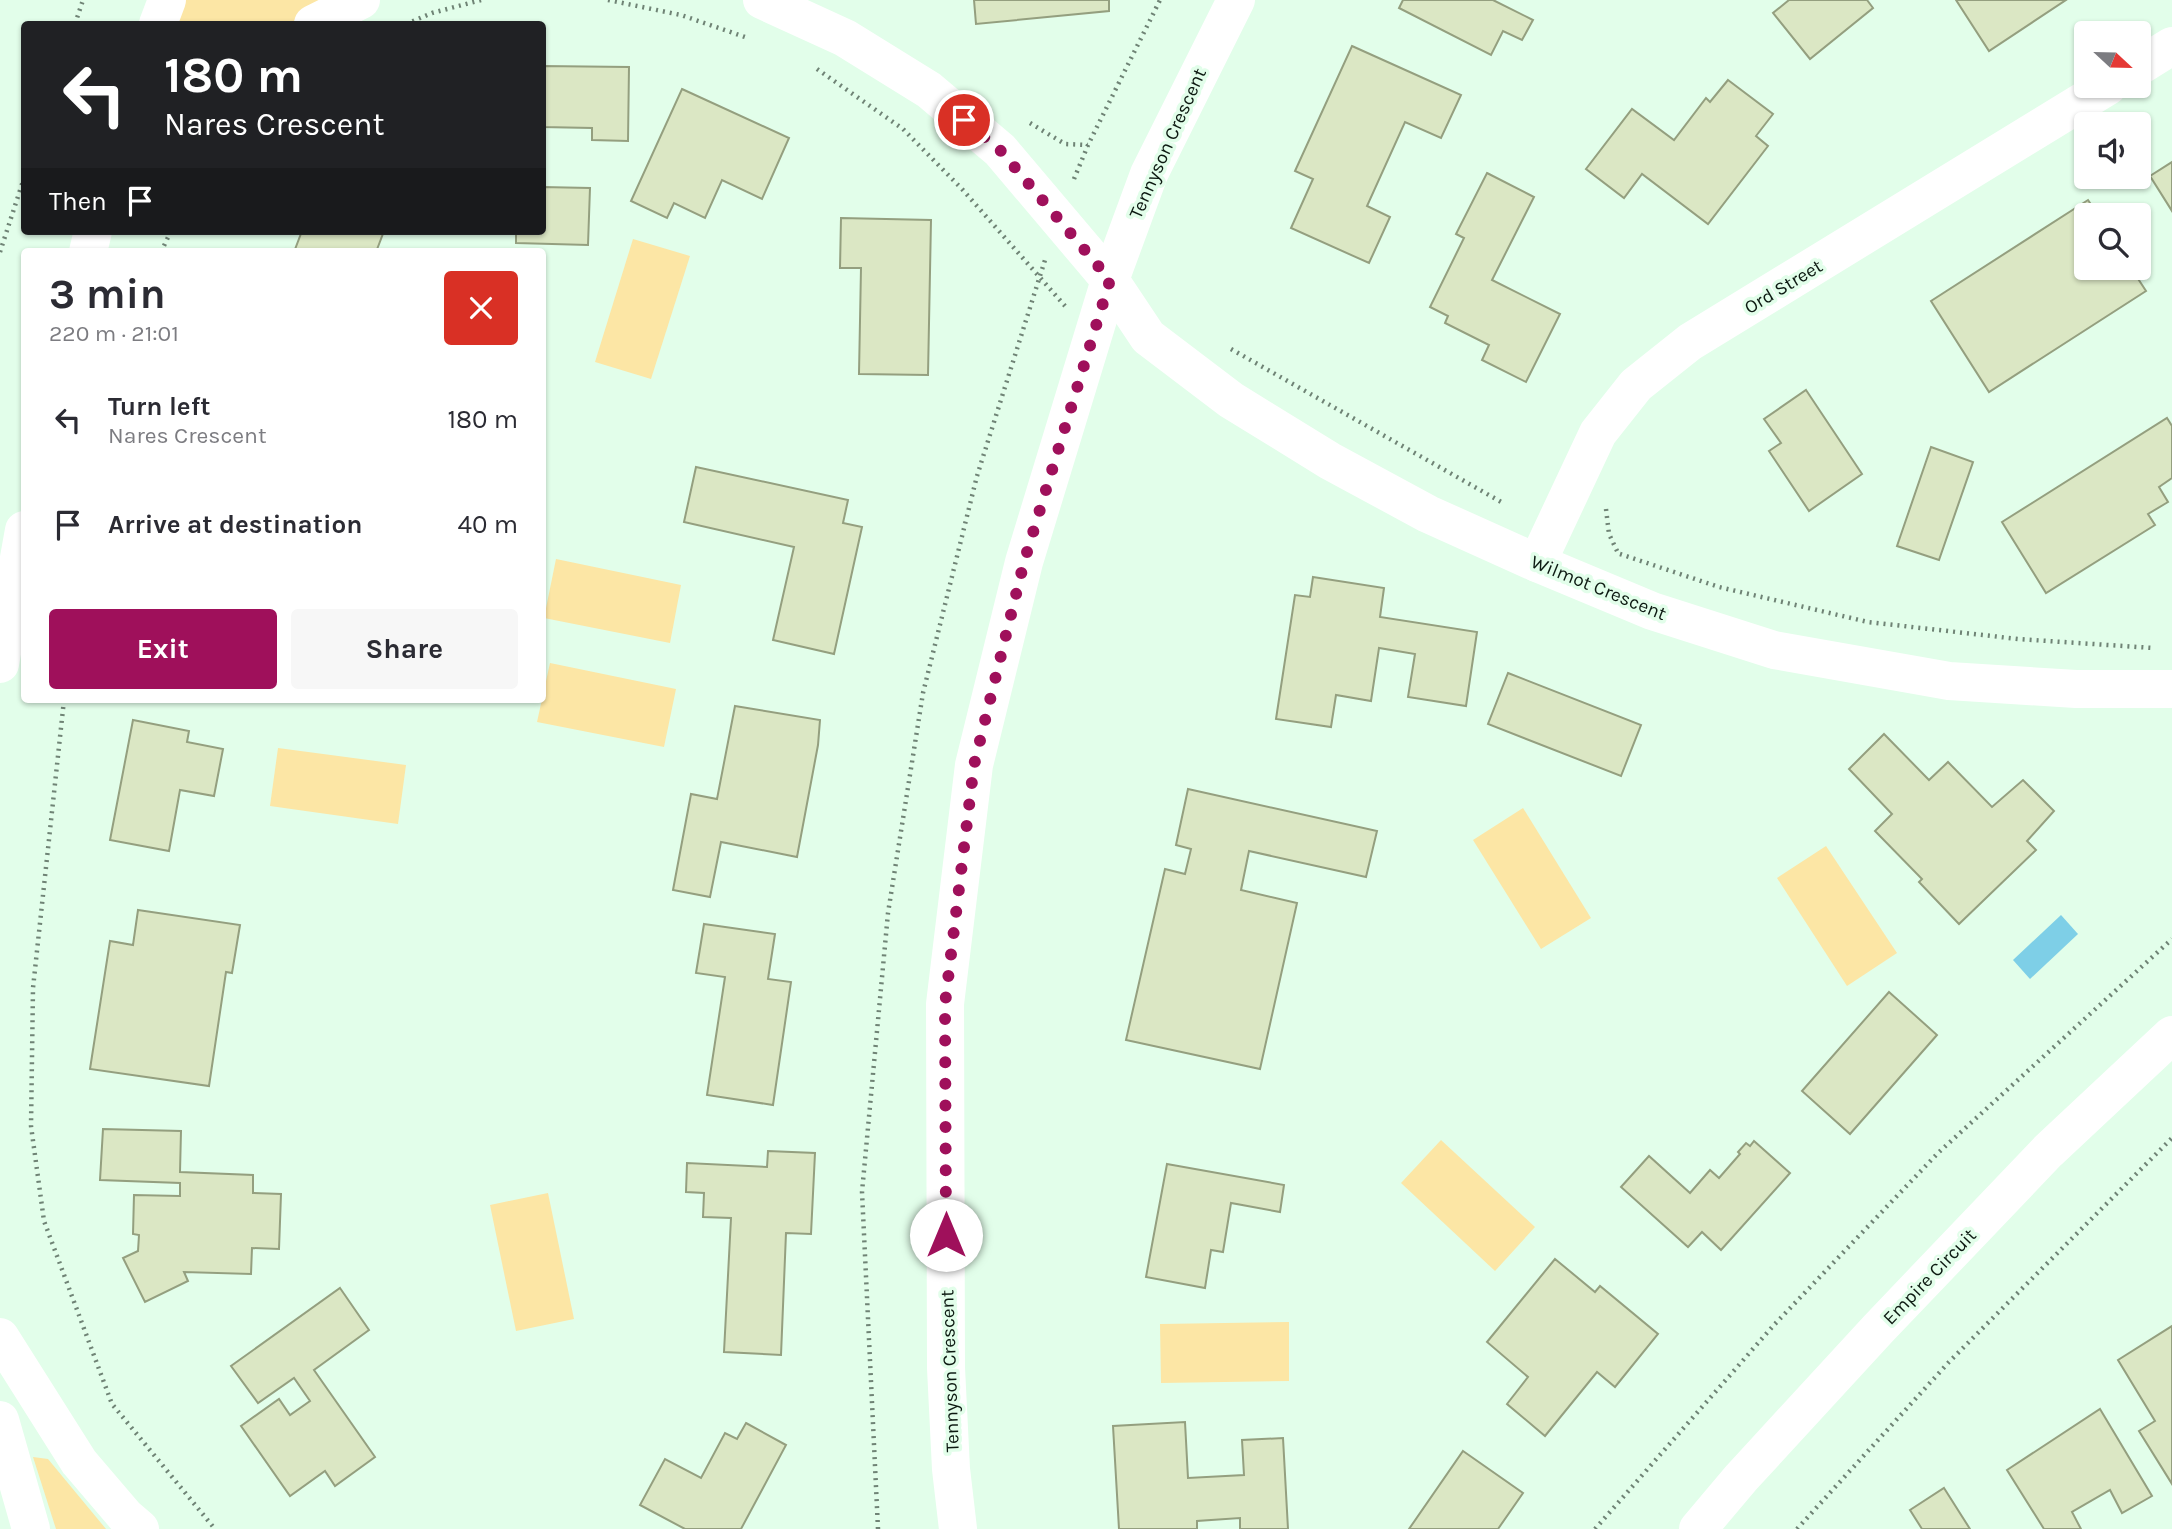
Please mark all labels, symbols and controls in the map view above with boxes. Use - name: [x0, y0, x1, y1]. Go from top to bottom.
- north arrow: [2074, 21, 2151, 98]
- map controls: [2074, 21, 2151, 280]
- text: 180 m: [164, 47, 303, 104]
- icon: left: [49, 49, 140, 140]
- street label: Tennyson Crescent: [1125, 65, 1211, 222]
- pin: [934, 90, 994, 150]
- icon: arrive: [945, 101, 983, 139]
- text: Nares Crescent: [164, 106, 385, 143]
- button: sound: [2074, 112, 2151, 189]
- icon: arrive: [121, 182, 159, 220]
- text: Then: [49, 186, 107, 217]
- button: search: [2074, 203, 2151, 280]
- street label: Ord Street: [1741, 255, 1826, 319]
- text: 3 min: [49, 269, 166, 319]
- button: close: [444, 271, 518, 345]
- text: 220 m · 21:01: [49, 320, 179, 347]
- text: Turn left: [108, 391, 210, 422]
- icon: left: [49, 401, 87, 439]
- text: 180 m: [448, 404, 518, 435]
- text: Nares Crescent: [108, 422, 267, 449]
- icon: arrive: [49, 506, 87, 544]
- text: Arrive at destination: [108, 509, 362, 540]
- text: 40 m: [458, 509, 518, 540]
- street label: Wilmot Crescent: [1528, 551, 1670, 625]
- button: Exit: [49, 609, 277, 689]
- button: Share: [291, 609, 518, 689]
- position arrow: [909, 1198, 983, 1272]
- street label: Empire Circuit: [1879, 1224, 1981, 1329]
- street label: Tennyson Crescent: [936, 1289, 964, 1453]

